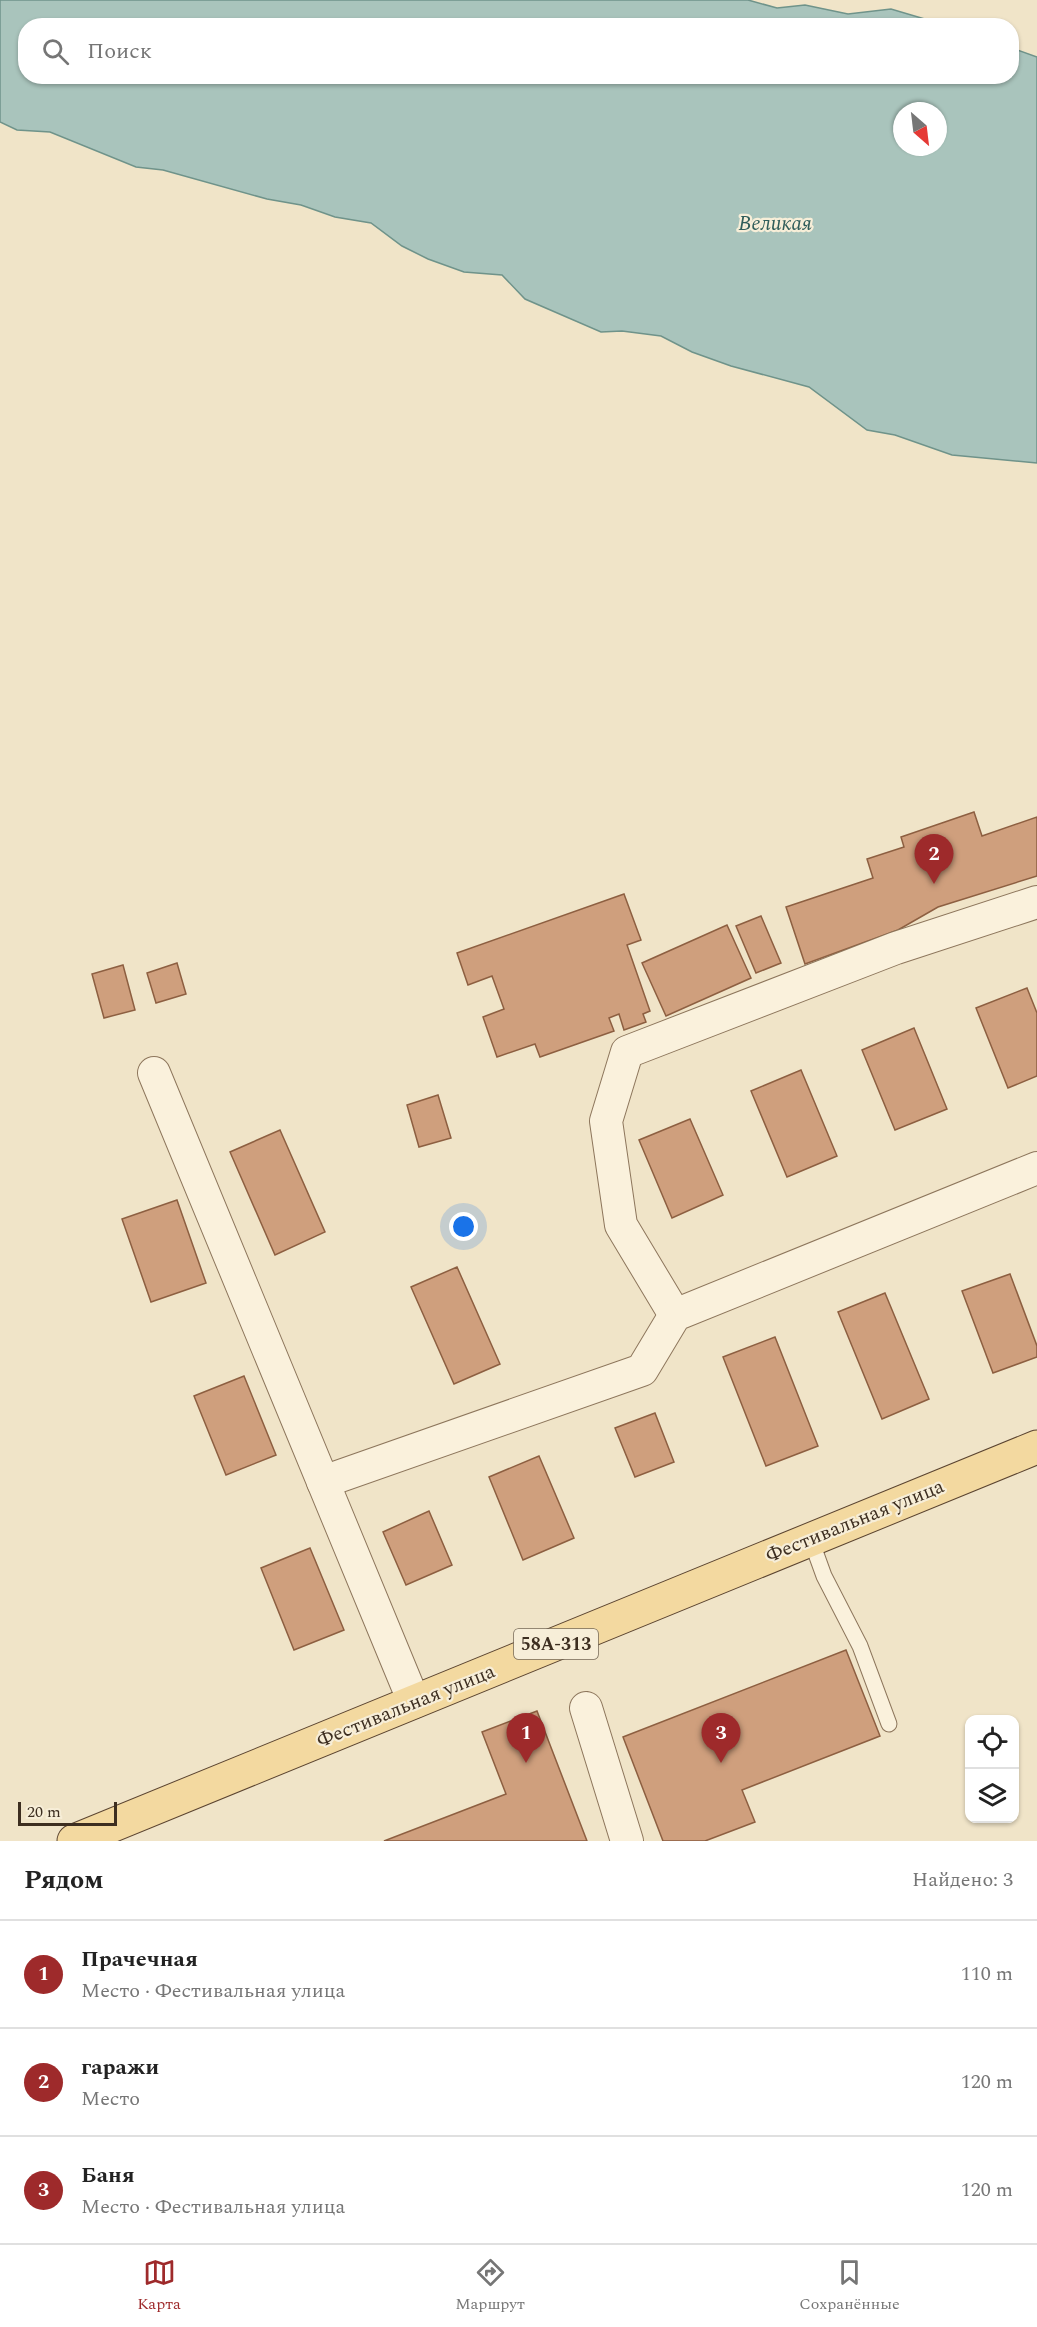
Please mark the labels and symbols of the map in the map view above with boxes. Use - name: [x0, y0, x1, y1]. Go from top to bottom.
- north arrow: [893, 102, 947, 156]
- water label: Великая: [738, 208, 812, 240]
- pin: 2: [914, 834, 954, 884]
- your location: [449, 1212, 478, 1241]
- street label: Фестивальная улица: [761, 1471, 949, 1571]
- road number: 58А-313: [514, 1629, 598, 1659]
- street label: Фестивальная улица: [312, 1656, 500, 1756]
- pin: 1: [506, 1714, 546, 1763]
- pin: 3: [702, 1714, 740, 1763]
- scale bar: [18, 1799, 117, 1826]

